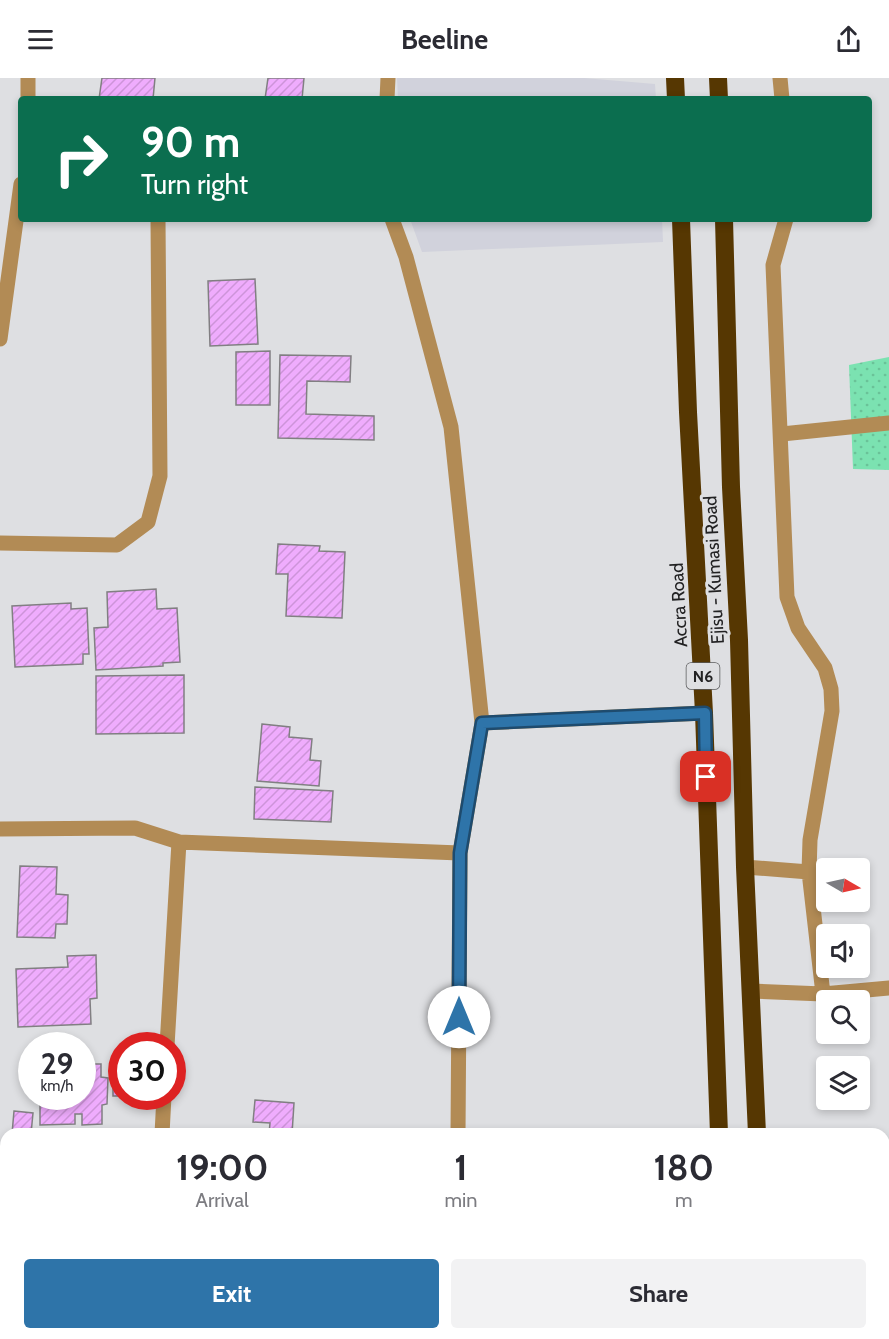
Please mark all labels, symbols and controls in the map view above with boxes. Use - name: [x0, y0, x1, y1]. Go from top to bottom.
- icon: menu: [24, 23, 57, 56]
- text: Beeline: [401, 23, 488, 56]
- icon: share: [832, 23, 865, 56]
- text: 90 m: [141, 116, 240, 168]
- icon: right: [42, 120, 120, 198]
- text: Turn right: [141, 168, 248, 201]
- street label: Ejisu - Kumasi Road: [699, 495, 729, 645]
- street label: Accra Road: [666, 562, 692, 648]
- road number: N6: [686, 663, 720, 689]
- pin: [680, 751, 731, 802]
- icon: arrive: [689, 760, 722, 793]
- north arrow: [816, 858, 870, 912]
- map controls: [816, 858, 870, 1110]
- button: sound: [816, 924, 870, 978]
- position arrow: [427, 985, 491, 1049]
- button: search: [816, 990, 870, 1044]
- speed limit sign: 30: [108, 1032, 186, 1110]
- text: 29: [41, 1045, 73, 1082]
- button: layers: [816, 1056, 870, 1110]
- text: km/h: [41, 1077, 73, 1095]
- text: 19:00: [176, 1145, 268, 1189]
- text: 1: [454, 1145, 468, 1189]
- text: 180: [653, 1145, 714, 1189]
- text: Arrival: [196, 1188, 249, 1212]
- text: min: [444, 1188, 477, 1212]
- text: m: [675, 1188, 692, 1212]
- button: Exit: [24, 1259, 439, 1328]
- button: Share: [451, 1259, 866, 1328]

